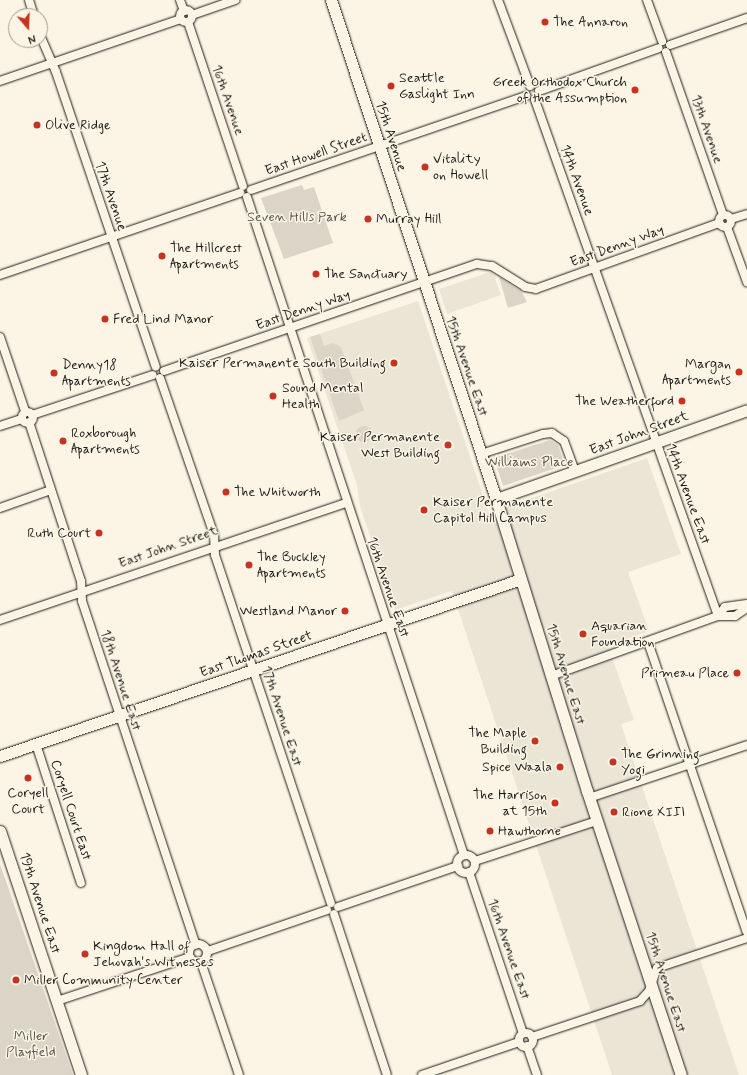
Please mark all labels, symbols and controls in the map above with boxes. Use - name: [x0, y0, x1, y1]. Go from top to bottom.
- north arrow: [8, 8, 48, 48]
- place label: The Annaron: [553, 14, 627, 30]
- marker: The Annaron: [540, 17, 550, 27]
- text: N: [26, 31, 37, 46]
- street label: 16th Avenue: [208, 63, 248, 137]
- place label: Seattle Gaslight Inn: [399, 70, 475, 102]
- place label: Greek Orthodox Church of the Assumption: [488, 74, 627, 106]
- marker: Seattle Gaslight Inn: [386, 81, 396, 91]
- marker: Greek Orthodox Church of the Assumption: [630, 85, 640, 95]
- street label: 13th Avenue: [687, 92, 727, 166]
- street label: 15th Avenue: [372, 99, 410, 173]
- place label: Olive Ridge: [45, 117, 111, 133]
- marker: Olive Ridge: [32, 120, 42, 130]
- street label: East Howell Street: [262, 128, 370, 180]
- street label: 14th Avenue: [556, 142, 598, 218]
- place label: Vitality on Howell: [433, 151, 487, 184]
- street label: 17th Avenue: [91, 159, 131, 233]
- marker: Vitality on Howell: [420, 162, 430, 172]
- park label: Seven Hills Park: [248, 209, 346, 225]
- place label: Murray Hill: [376, 211, 443, 227]
- marker: Murray Hill: [363, 214, 373, 224]
- street label: East Denny Way: [567, 221, 667, 271]
- place label: The Hillcrest Apartments: [170, 240, 241, 272]
- marker: The Hillcrest Apartments: [157, 251, 167, 261]
- place label: The Sanctuary: [324, 266, 408, 282]
- marker: The Sanctuary: [311, 269, 321, 279]
- street label: East Denny Way: [253, 286, 353, 334]
- place label: Fred Lind Manor: [113, 311, 213, 327]
- marker: Fred Lind Manor: [100, 314, 110, 324]
- street label: 15th Avenue East: [443, 315, 491, 417]
- place label: Kaiser Permanente South Building: [181, 355, 386, 371]
- place label: Margan Apartments: [662, 356, 731, 388]
- place label: Denny18 Apartments: [62, 357, 131, 390]
- marker: Kaiser Permanente South Building: [389, 358, 399, 368]
- marker: Margan Apartments: [734, 367, 744, 377]
- marker: Denny18 Apartments: [49, 368, 59, 378]
- place label: Sound Mental Health: [282, 380, 363, 412]
- marker: Sound Mental Health: [267, 390, 279, 402]
- place label: The Weatherford: [576, 393, 674, 409]
- marker: The Weatherford: [677, 396, 687, 406]
- street label: East John Street: [587, 407, 691, 459]
- place label: Roxborough Apartments: [71, 425, 140, 458]
- place label: Kaiser Permanente West Building: [320, 429, 440, 462]
- marker: Roxborough Apartments: [58, 436, 68, 446]
- marker: Kaiser Permanente West Building: [443, 440, 453, 450]
- street label: 14th Avenue East: [663, 443, 713, 545]
- park label: Williams Place: [486, 454, 572, 470]
- place label: The Whitworth: [234, 484, 322, 500]
- marker: The Whitworth: [221, 487, 231, 497]
- place label: Kaiser Permanente Capitol Hill Campus: [433, 494, 553, 526]
- marker: Kaiser Permanente Capitol Hill Campus: [418, 504, 430, 516]
- street label: East John Street: [116, 522, 220, 572]
- place label: Ruth Court: [27, 525, 91, 541]
- marker: Ruth Court: [94, 528, 104, 538]
- street label: 16th Avenue East: [363, 536, 413, 638]
- place label: The Buckley Apartments: [257, 549, 328, 582]
- marker: The Buckley Apartments: [244, 560, 254, 570]
- place label: Westland Manor: [240, 603, 337, 619]
- marker: Westland Manor: [340, 606, 350, 616]
- place label: Aquarian Foundation: [591, 618, 655, 650]
- street label: 15th Avenue East: [543, 623, 589, 725]
- street label: East Thomas Street: [198, 627, 314, 681]
- street label: 18th Avenue East: [97, 629, 145, 731]
- marker: Aquarian Foundation: [578, 629, 588, 639]
- street label: 17th Avenue East: [258, 665, 306, 767]
- place label: Primeau Place: [641, 665, 729, 681]
- marker: Primeau Place: [732, 668, 742, 678]
- place label: The Maple Building: [467, 725, 527, 758]
- marker: The Maple Building: [530, 736, 540, 746]
- place label: The Grinning Yogi: [621, 746, 700, 778]
- street label: Coryell Court East: [46, 756, 96, 864]
- marker: The Grinning Yogi: [608, 757, 618, 767]
- place label: Spice Waala: [481, 759, 552, 775]
- marker: Spice Waala: [555, 762, 565, 772]
- marker: Coryell Court: [23, 773, 33, 783]
- place label: Coryell Court: [7, 785, 49, 818]
- place label: The Harrison at 15th: [471, 787, 547, 820]
- marker: The Harrison at 15th: [550, 798, 560, 808]
- place label: Rione XIII: [622, 804, 686, 820]
- marker: Rione XIII: [609, 807, 619, 817]
- place label: Hawthorne: [498, 823, 561, 839]
- marker: Hawthorne: [485, 826, 495, 836]
- street label: 19th Avenue East: [16, 852, 64, 954]
- street label: 16th Avenue East: [484, 898, 534, 1000]
- street label: 15th Avenue East: [642, 931, 690, 1033]
- place label: Kingdom Hall of Jehovah's Witnesses: [93, 938, 217, 970]
- marker: Kingdom Hall of Jehovah's Witnesses: [80, 949, 90, 959]
- place label: Miller Community Center: [24, 972, 181, 988]
- marker: Miller Community Center: [11, 975, 21, 985]
- park label: Miller Playfield: [6, 1028, 56, 1060]

